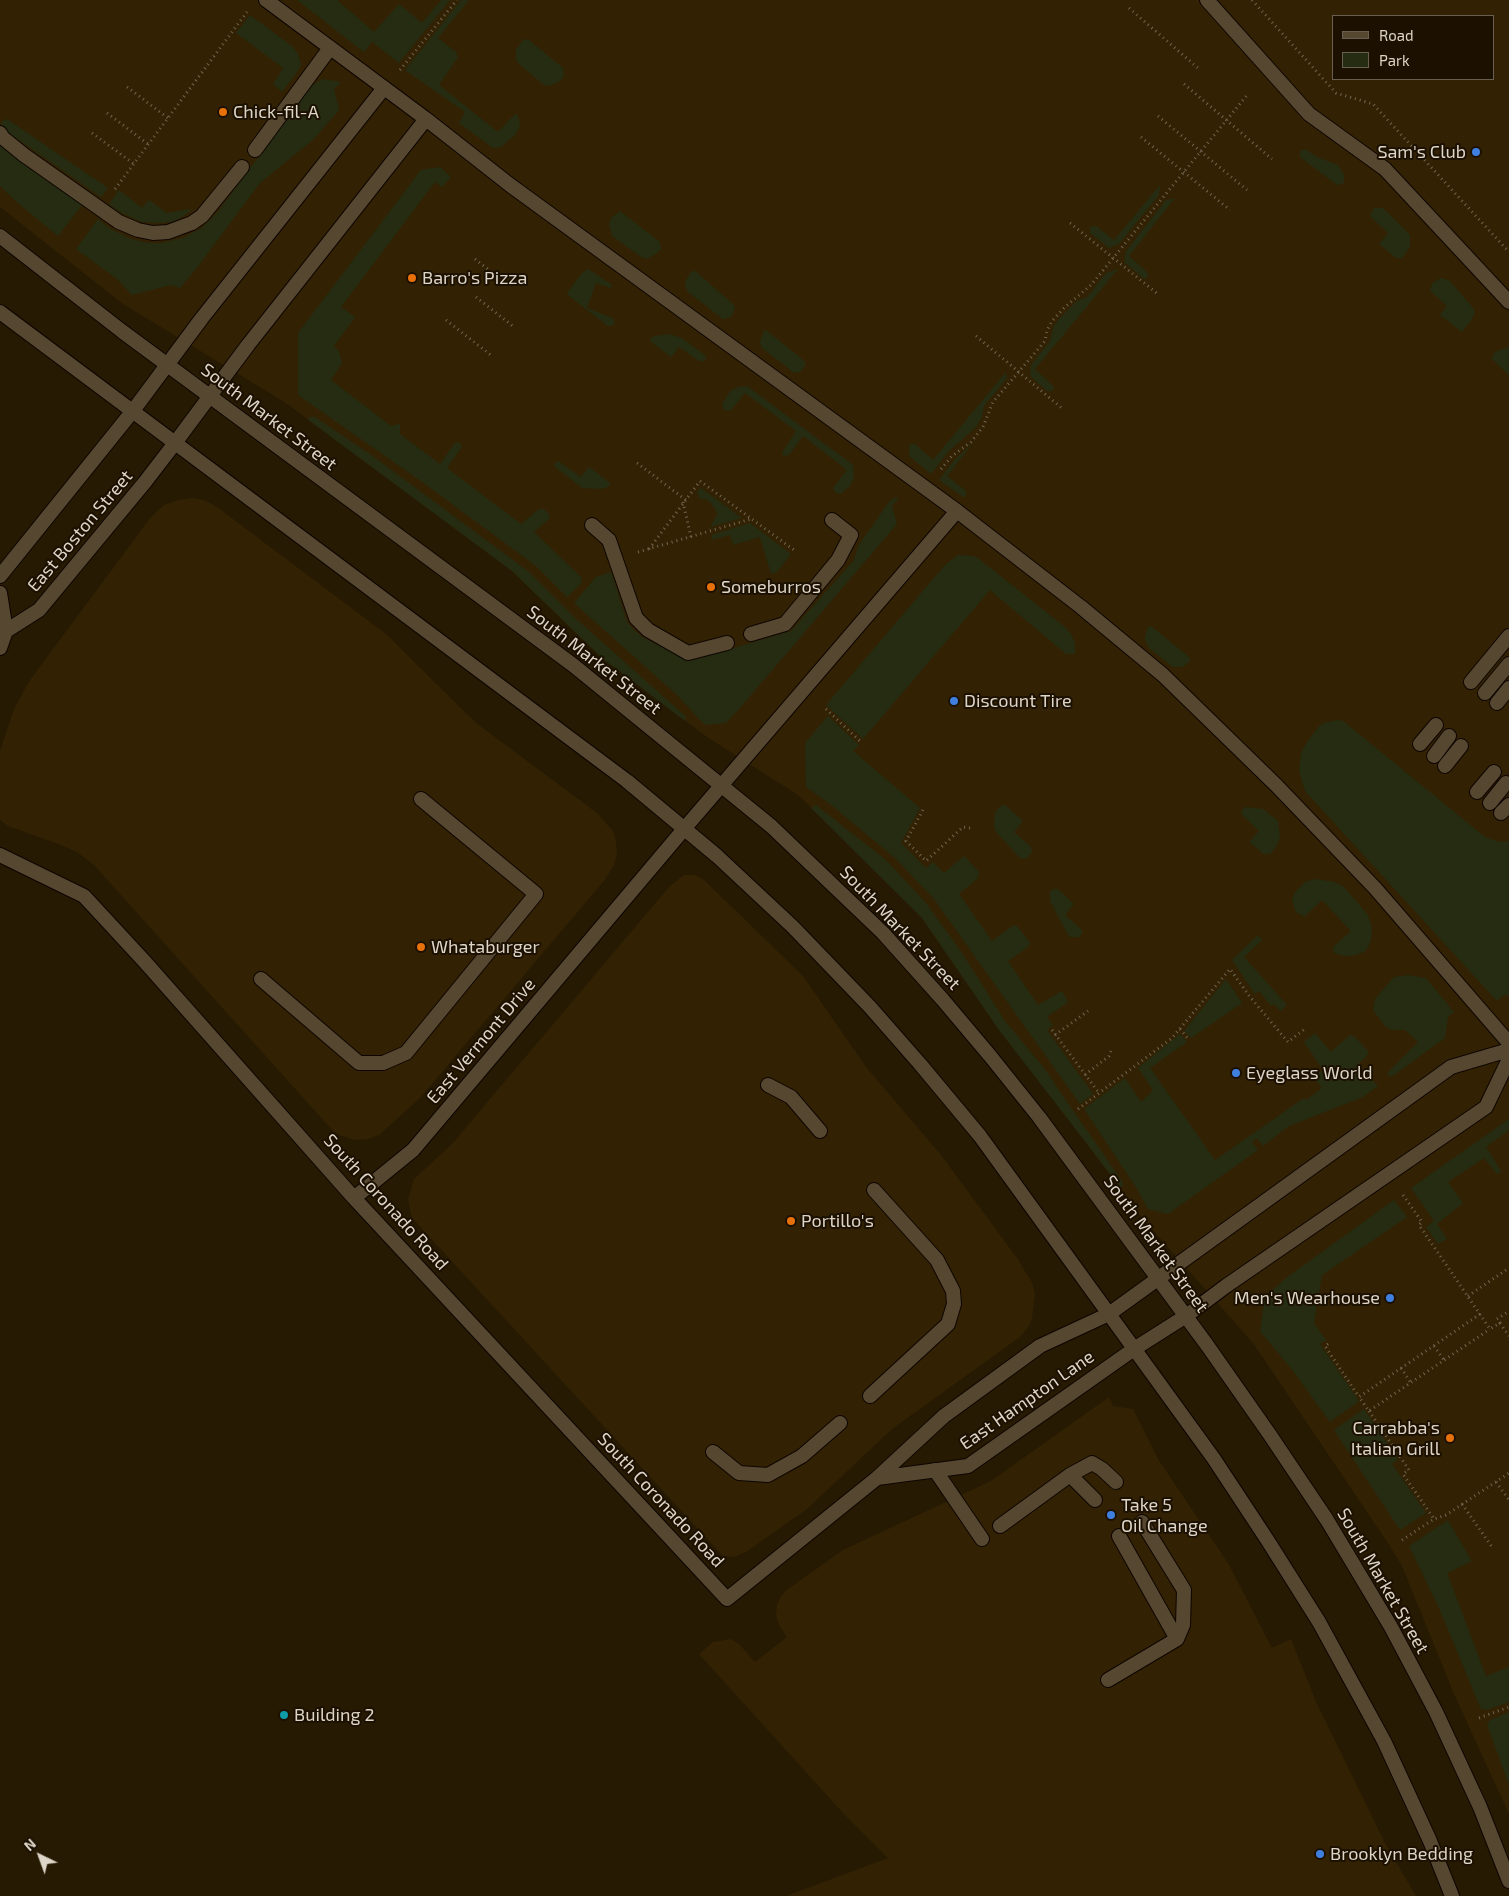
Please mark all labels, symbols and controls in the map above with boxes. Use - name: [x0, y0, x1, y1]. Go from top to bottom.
- legend: [1332, 15, 1494, 80]
- text: Road: [1379, 26, 1414, 44]
- text: Park: [1379, 51, 1410, 69]
- place label: Chick-fil-A: [233, 101, 319, 123]
- marker: Chick-fil-A: [217, 106, 229, 118]
- place label: Sam's Club: [1377, 141, 1466, 163]
- marker: Sam's Club: [1470, 146, 1482, 158]
- place label: Barro's Pizza: [422, 267, 527, 289]
- marker: Barro's Pizza: [406, 272, 418, 284]
- street label: South Market Street: [197, 359, 341, 475]
- street label: East Boston Street: [23, 466, 137, 596]
- place label: Someburros: [721, 576, 821, 598]
- marker: Someburros: [705, 581, 717, 593]
- street label: South Market Street: [523, 601, 665, 719]
- place label: Discount Tire: [964, 690, 1072, 712]
- marker: Discount Tire: [948, 695, 960, 707]
- street label: South Market Street: [835, 861, 965, 995]
- place label: Whataburger: [431, 936, 540, 958]
- marker: Whataburger: [415, 941, 427, 953]
- street label: East Vermont Drive: [422, 974, 540, 1108]
- place label: Eyeglass World: [1246, 1062, 1373, 1084]
- marker: Eyeglass World: [1230, 1067, 1242, 1079]
- street label: South Coronado Road: [319, 1129, 453, 1275]
- street label: South Market Street: [1099, 1171, 1213, 1317]
- place label: Portillo's: [801, 1210, 874, 1232]
- marker: Portillo's: [785, 1215, 797, 1227]
- place label: Men's Wearhouse: [1234, 1287, 1380, 1309]
- marker: Men's Wearhouse: [1384, 1292, 1396, 1304]
- street label: East Hampton Lane: [956, 1346, 1098, 1454]
- place label: Carrabba's Italian Grill: [1351, 1417, 1440, 1460]
- street label: South Coronado Road: [593, 1428, 729, 1572]
- marker: Carrabba's Italian Grill: [1444, 1432, 1456, 1444]
- place label: Take 5 Oil Change: [1121, 1494, 1208, 1536]
- street label: South Market Street: [1333, 1504, 1433, 1658]
- marker: Take 5 Oil Change: [1105, 1509, 1117, 1521]
- place label: Building 2: [294, 1704, 375, 1726]
- marker: Building 2: [278, 1709, 290, 1721]
- north arrow: [15, 1831, 65, 1881]
- text: N: [20, 1835, 39, 1854]
- place label: Brooklyn Bedding: [1330, 1843, 1473, 1865]
- marker: Brooklyn Bedding: [1314, 1848, 1326, 1860]

